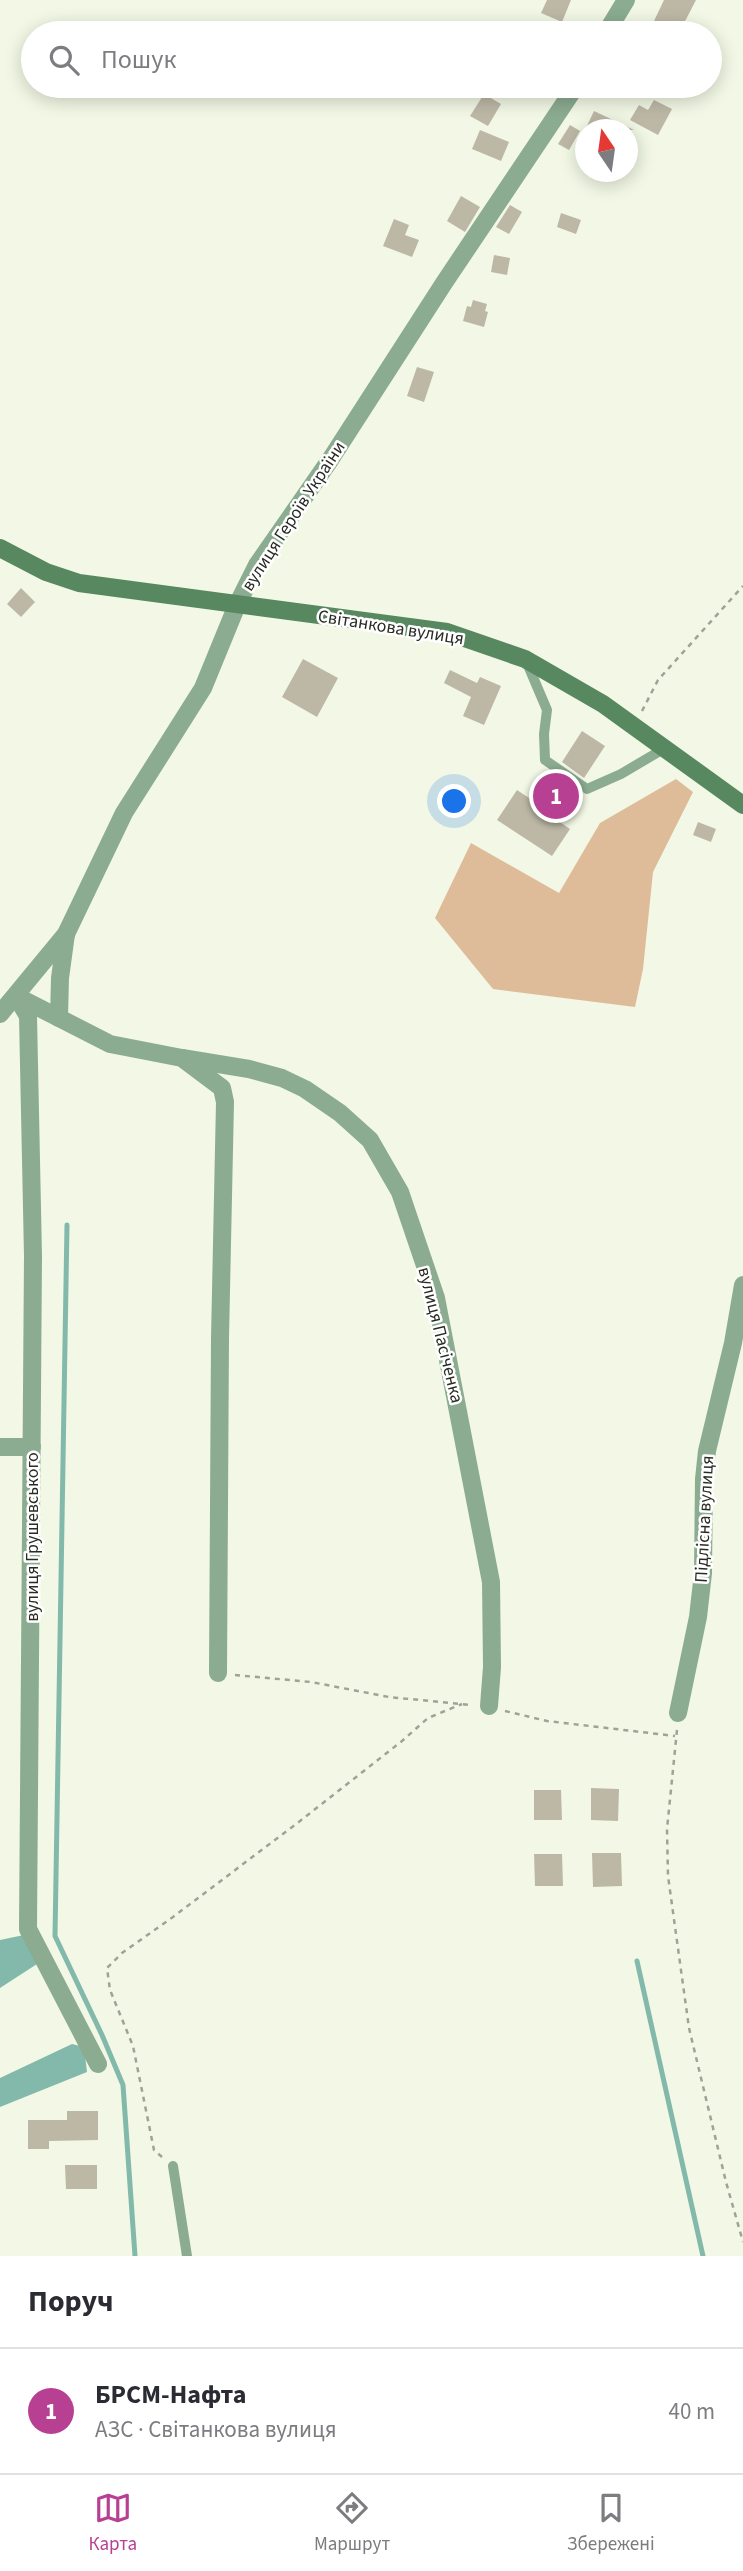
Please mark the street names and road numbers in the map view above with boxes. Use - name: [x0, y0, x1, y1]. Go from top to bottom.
- street label: вулиця Героїв України: [236, 436, 351, 596]
- street label: Світанкова вулиця: [316, 604, 466, 651]
- street label: вулиця Пасіченка: [412, 1264, 470, 1406]
- street label: вулиця Грушевського: [20, 1452, 45, 1622]
- street label: Підлісна вулиця: [689, 1455, 720, 1583]

